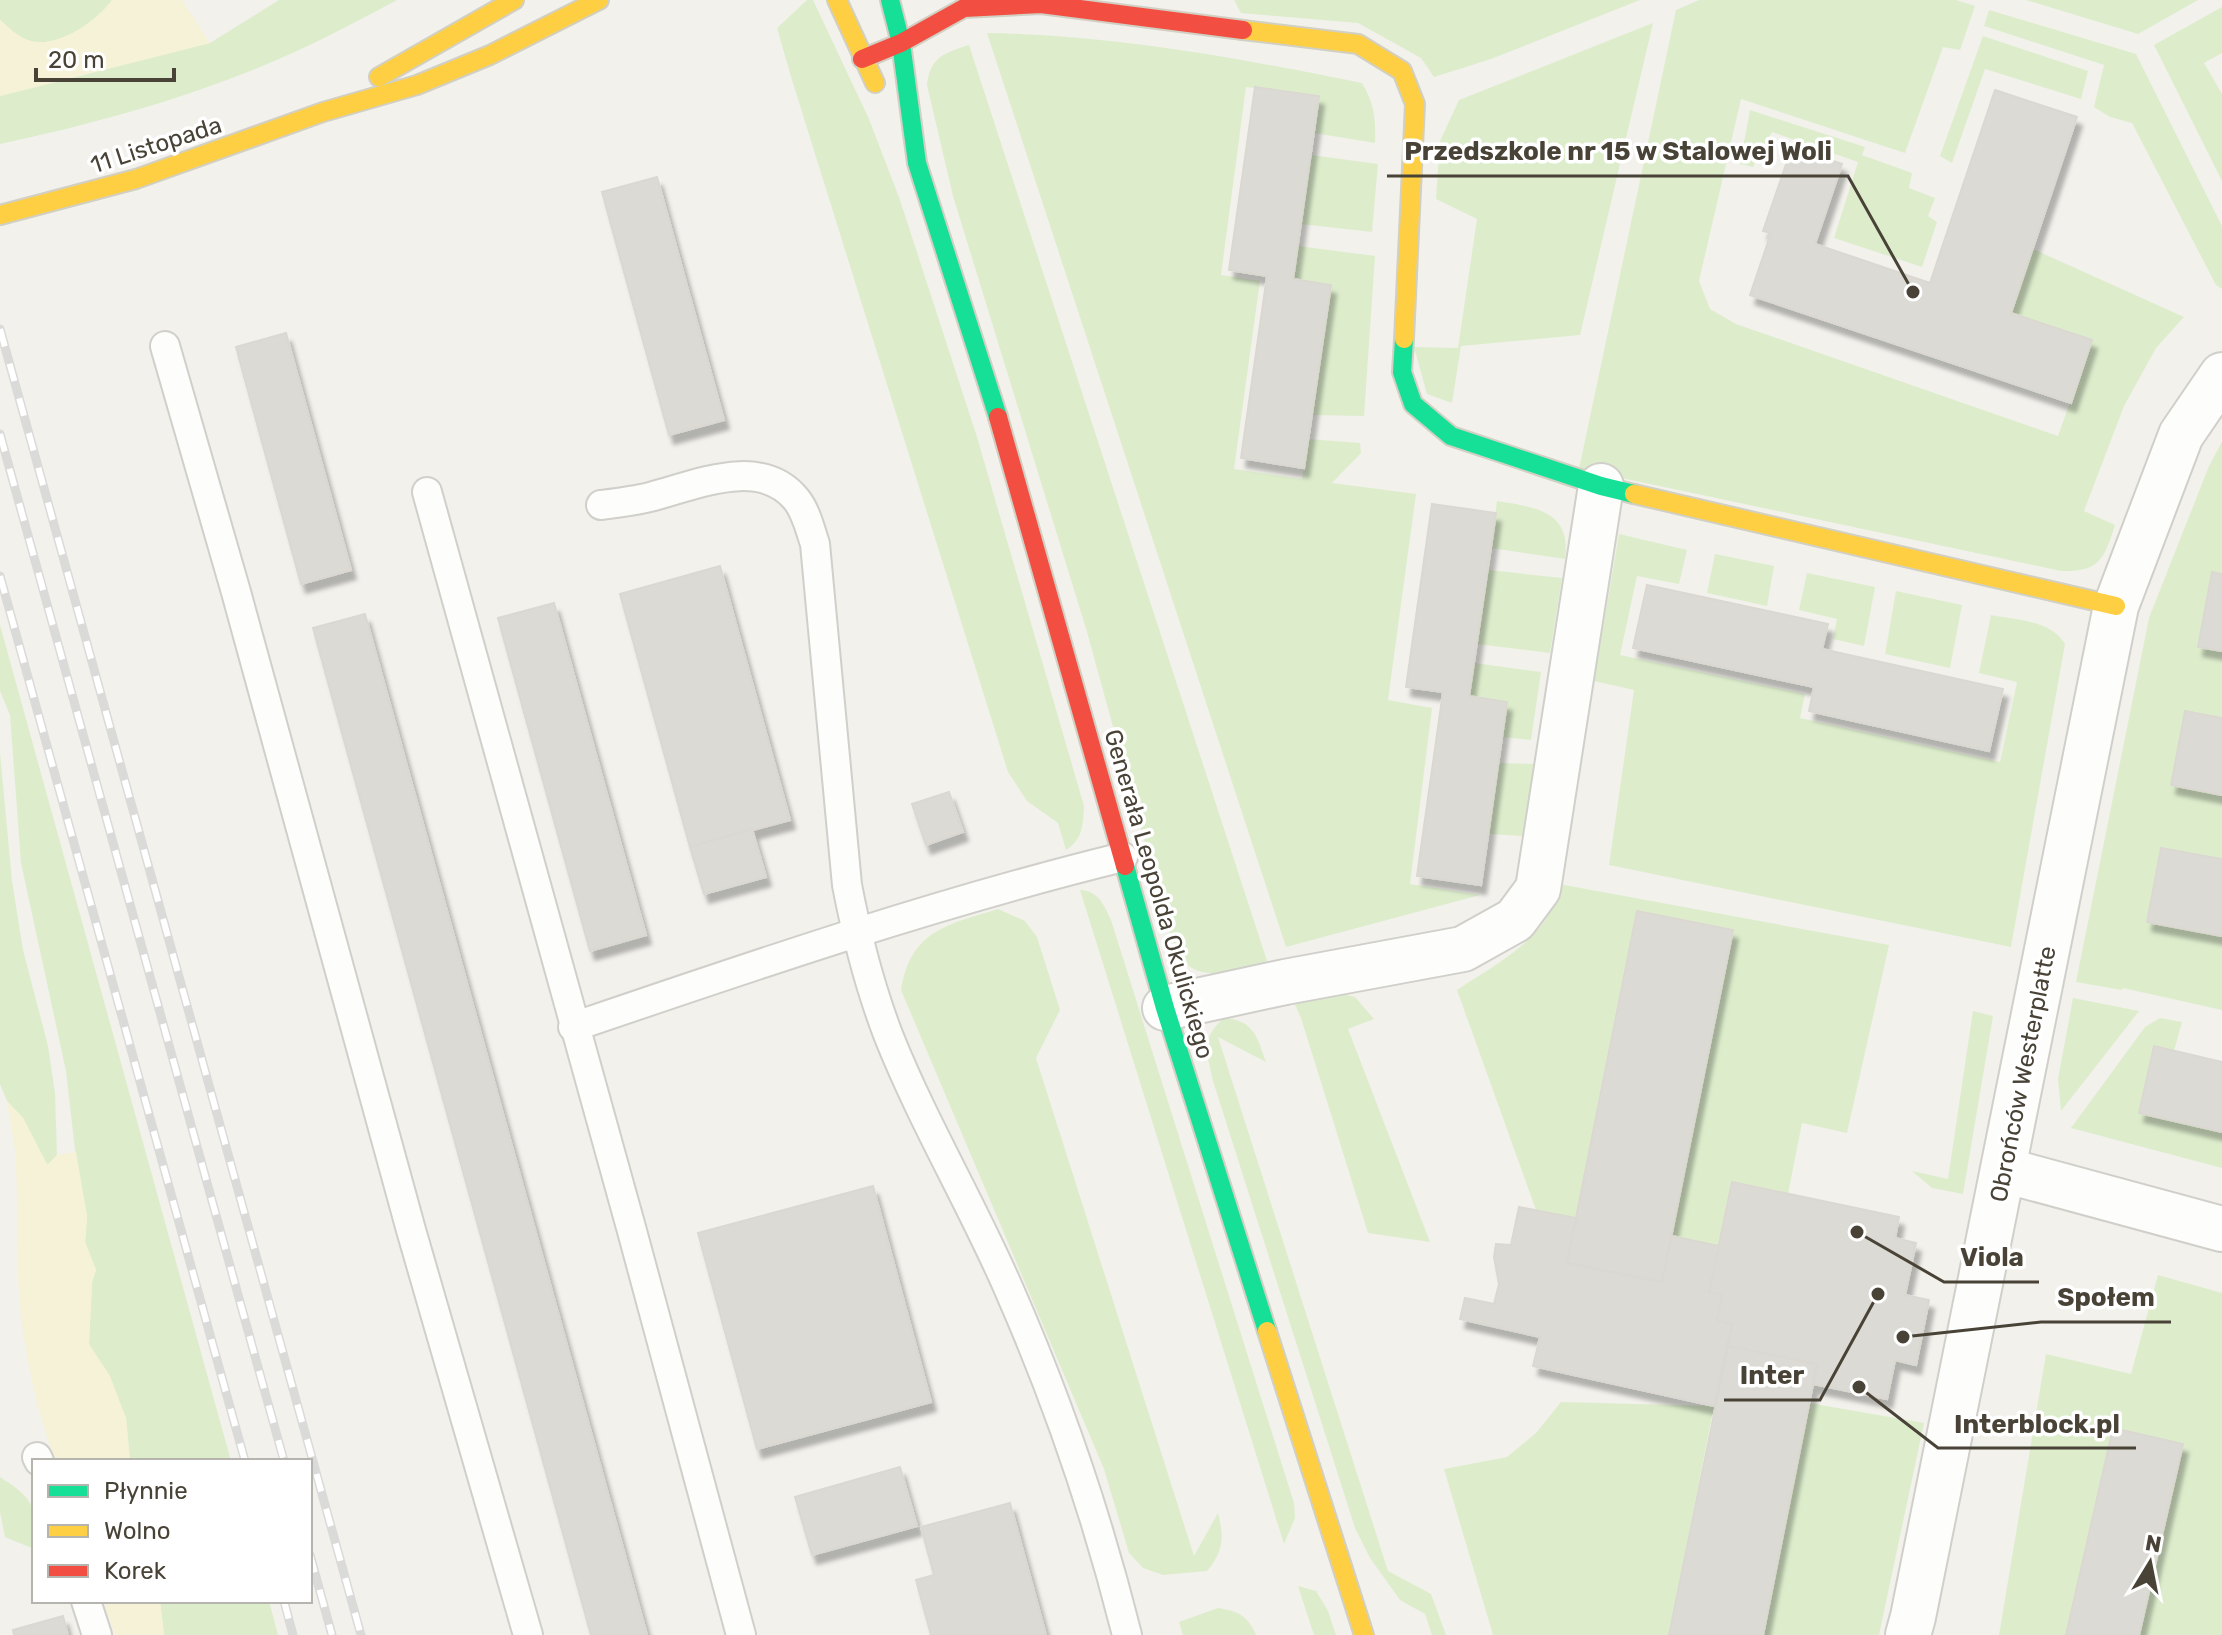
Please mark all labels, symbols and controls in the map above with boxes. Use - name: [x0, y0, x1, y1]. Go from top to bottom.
- scale bar: [36, 32, 174, 82]
- text: 20 m: [48, 46, 105, 74]
- street label: 11 Listopada: [87, 111, 225, 179]
- callout: Przedszkole nr 15 w Stalowej Woli: [1387, 126, 1848, 176]
- text: Przedszkole nr 15 w Stalowej Woli: [1404, 136, 1832, 167]
- street label: Generała Leopolda Okulickiego: [1099, 726, 1219, 1062]
- street label: Obrońców Westerplatte: [1984, 944, 2062, 1204]
- callout: Viola: [1944, 1232, 2039, 1282]
- text: Viola: [1960, 1242, 2024, 1273]
- callout: Społem: [2041, 1272, 2171, 1322]
- text: Społem: [2057, 1282, 2155, 1313]
- callout: Inter: [1724, 1350, 1820, 1400]
- text: Inter: [1740, 1360, 1804, 1391]
- callout: Interblock.pl: [1938, 1398, 2136, 1448]
- text: Interblock.pl: [1954, 1409, 2120, 1440]
- legend: [32, 1459, 312, 1603]
- text: Płynnie: [104, 1477, 188, 1505]
- text: Wolno: [104, 1517, 171, 1545]
- north arrow: [2110, 1523, 2190, 1603]
- text: N: [2143, 1529, 2164, 1558]
- text: Korek: [104, 1557, 167, 1585]

